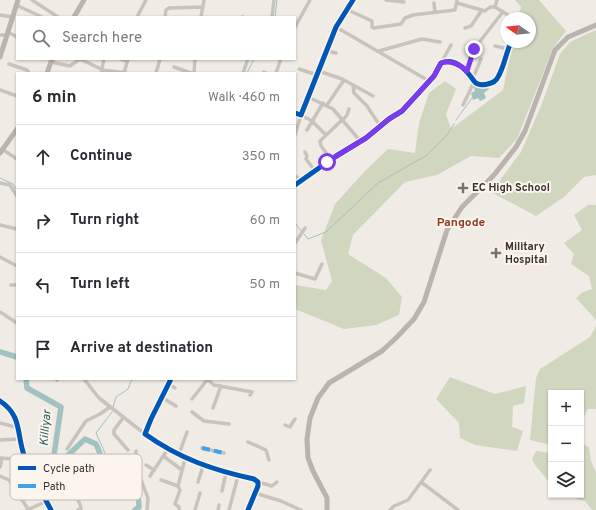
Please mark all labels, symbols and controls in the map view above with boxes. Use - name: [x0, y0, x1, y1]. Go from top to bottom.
- north arrow: [500, 12, 536, 48]
- search box: [16, 16, 296, 60]
- icon: search: [30, 27, 52, 49]
- text: Search here: [62, 29, 142, 48]
- route end: [465, 40, 483, 58]
- text: 6 min: [32, 87, 76, 109]
- text: Walk · 460 m: [208, 90, 280, 106]
- icon: ahead: [32, 146, 54, 168]
- text: Continue: [70, 147, 132, 166]
- text: 350 m: [242, 149, 280, 165]
- route start: [318, 153, 336, 171]
- place label: EC High School: [472, 181, 550, 195]
- marker: EC High School: [457, 182, 469, 194]
- icon: right: [32, 210, 54, 232]
- text: Turn right: [70, 211, 139, 230]
- text: 60 m: [250, 213, 280, 229]
- district label: Pangode: [437, 215, 486, 231]
- place label: Military Hospital: [505, 240, 548, 267]
- marker: Military Hospital: [490, 247, 502, 259]
- icon: left: [32, 274, 54, 296]
- text: Turn left: [70, 275, 130, 294]
- text: 50 m: [250, 277, 280, 293]
- icon: arrive: [32, 338, 54, 360]
- text: Arrive at destination: [70, 339, 213, 358]
- map controls: [548, 390, 584, 498]
- button: +: [548, 390, 584, 426]
- water label: Killiyar: [36, 408, 56, 447]
- button: −: [548, 426, 584, 462]
- legend: [10, 454, 142, 500]
- text: Cycle path: [43, 462, 95, 476]
- button: layers: [548, 462, 584, 498]
- text: Path: [43, 480, 65, 494]

